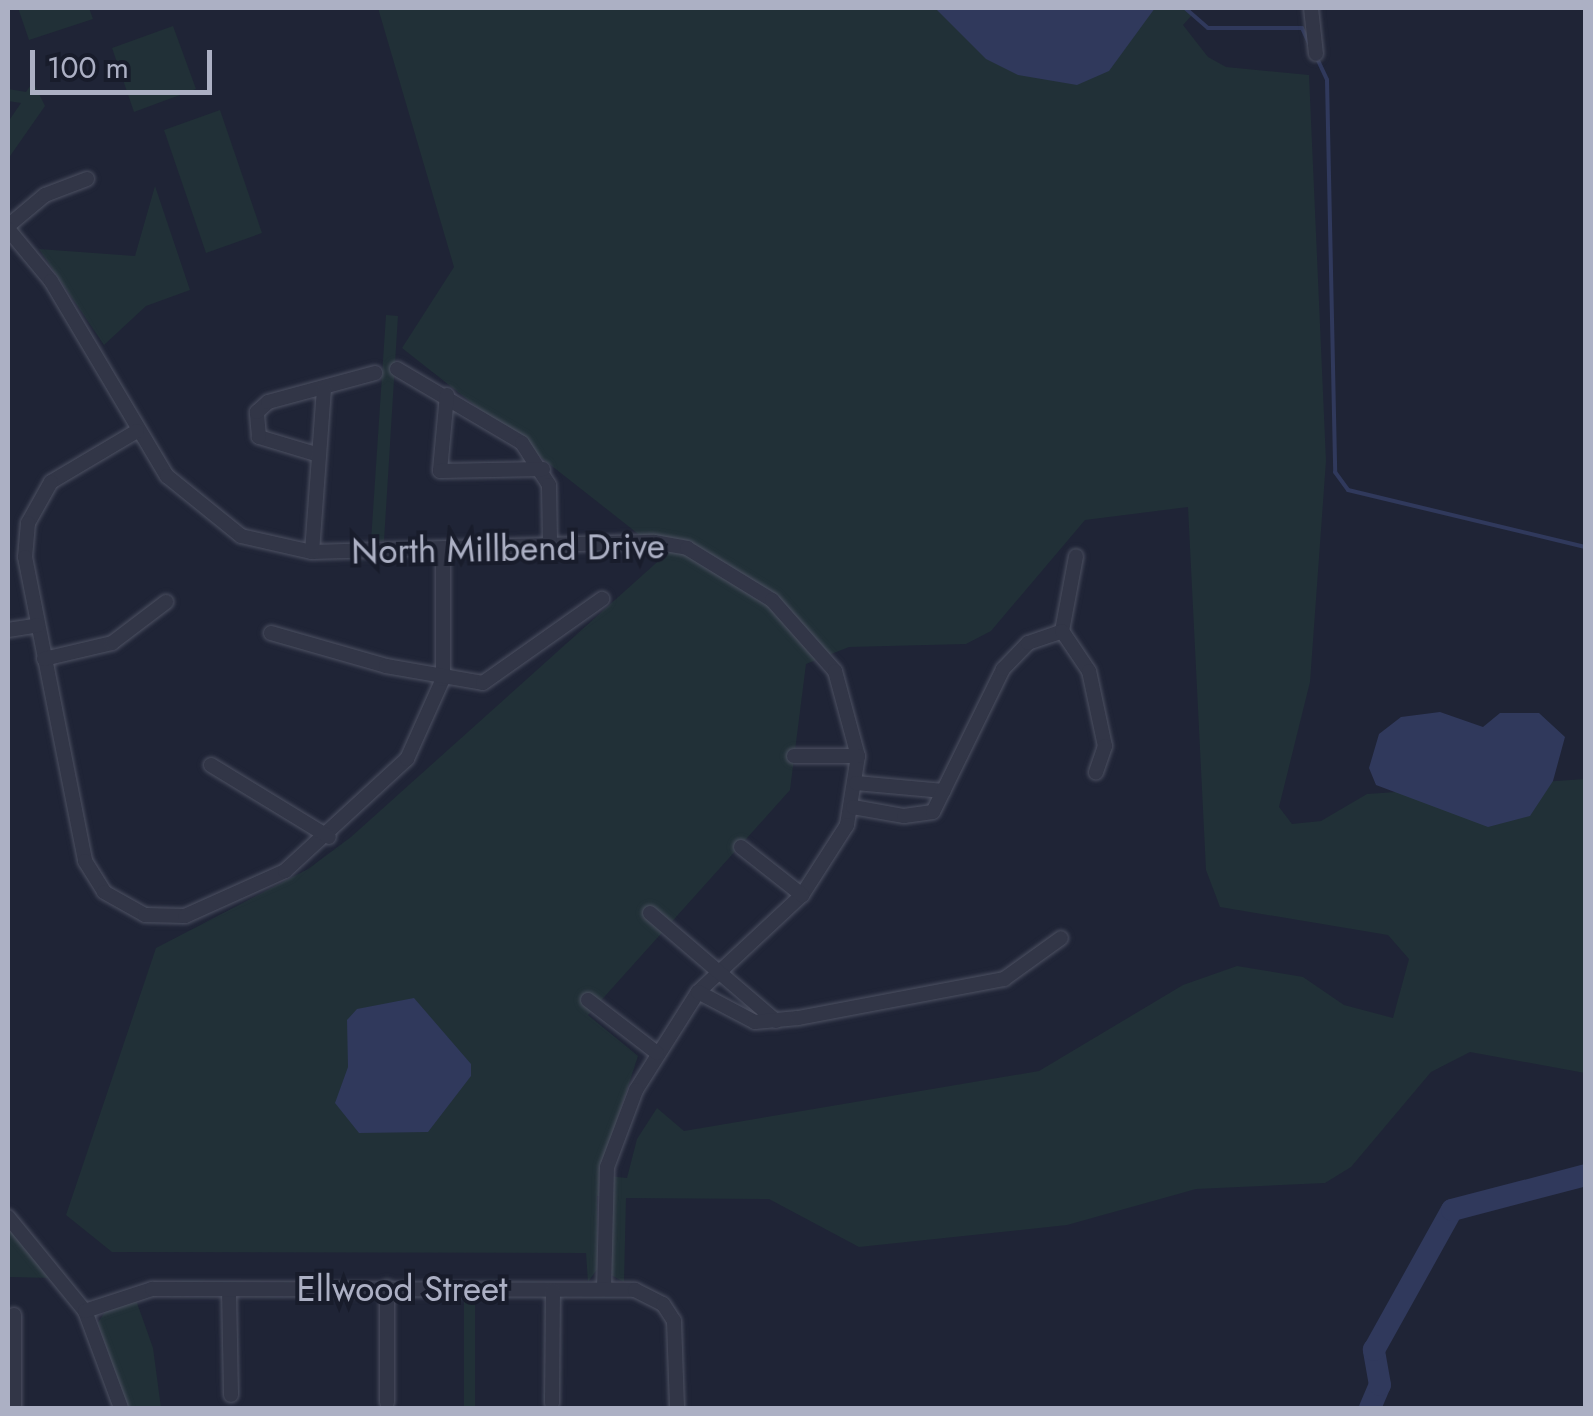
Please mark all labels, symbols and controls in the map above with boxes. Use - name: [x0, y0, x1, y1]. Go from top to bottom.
- scale bar: [35, 30, 218, 92]
- text: 100 m: [47, 46, 129, 89]
- street label: North Millbend Drive: [351, 525, 665, 573]
- street label: Ellwood Street: [297, 1268, 507, 1310]

